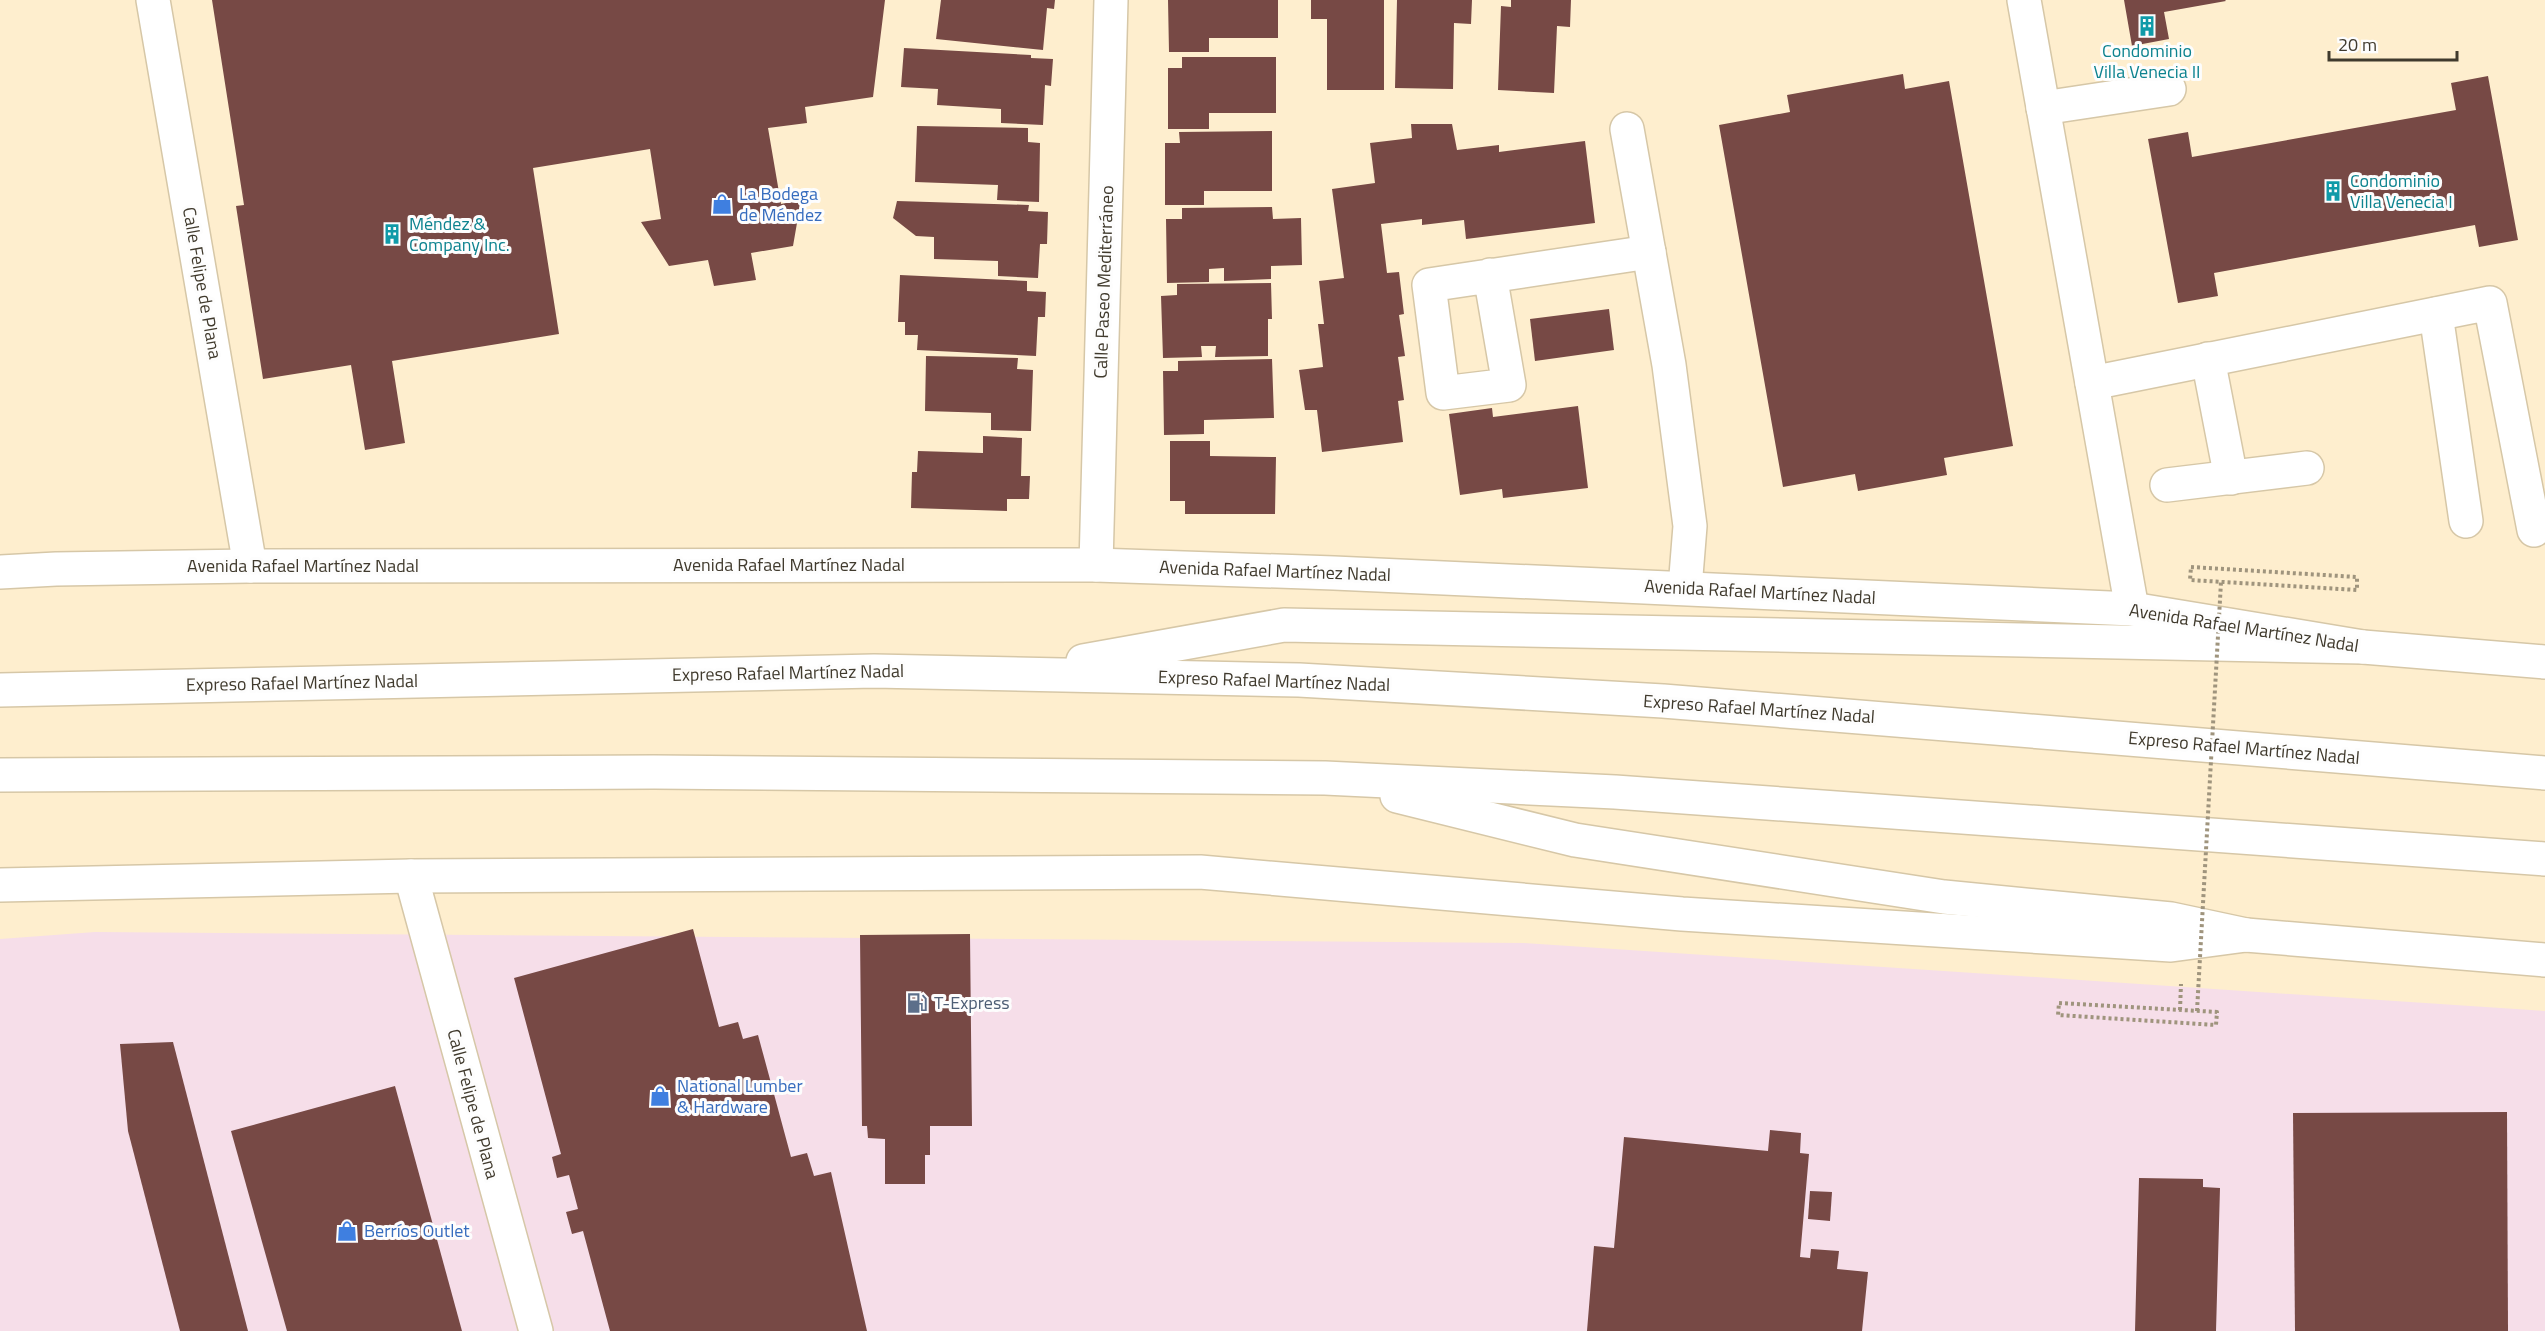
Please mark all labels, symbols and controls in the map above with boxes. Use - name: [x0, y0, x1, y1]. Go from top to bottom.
- building icon: Condominio Villa Venecia II: [2135, 14, 2159, 38]
- scale bar: [2329, 24, 2456, 62]
- text: 20 m: [2338, 31, 2377, 58]
- place label: Condominio Villa Venecia II: [2093, 37, 2201, 85]
- place label: Condominio Villa Venecia I: [2350, 167, 2453, 215]
- building icon: Condominio Villa Venecia I: [2321, 179, 2345, 203]
- place label: La Bodega de Méndez: [739, 180, 822, 228]
- street label: Calle Paseo Mediterráneo: [1087, 185, 1120, 379]
- shop icon: La Bodega de Méndez: [710, 192, 734, 216]
- street label: Calle Felipe de Plana: [176, 205, 229, 361]
- place label: Méndez & Company Inc.: [409, 210, 510, 258]
- building icon: Méndez & Company Inc.: [380, 222, 404, 246]
- street label: Avenida Rafael Martínez Nadal: [673, 551, 905, 578]
- street label: Avenida Rafael Martínez Nadal: [187, 552, 419, 579]
- street label: Avenida Rafael Martínez Nadal: [1159, 553, 1391, 588]
- street label: Avenida Rafael Martínez Nadal: [1644, 572, 1876, 611]
- street label: Avenida Rafael Martínez Nadal: [2127, 596, 2361, 659]
- street label: Expreso Rafael Martínez Nadal: [672, 657, 904, 688]
- street label: Expreso Rafael Martínez Nadal: [1157, 663, 1391, 698]
- street label: Expreso Rafael Martínez Nadal: [186, 667, 418, 698]
- street label: Expreso Rafael Martínez Nadal: [1642, 687, 1876, 730]
- street label: Expreso Rafael Martínez Nadal: [2127, 724, 2361, 771]
- place label: T-Express: [934, 989, 1010, 1016]
- fuel station icon: T-Express: [905, 991, 929, 1015]
- street label: Calle Felipe de Plana: [440, 1026, 506, 1182]
- place label: National Lumber & Hardware: [677, 1072, 803, 1120]
- shop icon: National Lumber & Hardware: [648, 1084, 672, 1108]
- place label: Berríos Outlet: [364, 1217, 470, 1244]
- shop icon: Berríos Outlet: [335, 1219, 359, 1243]

